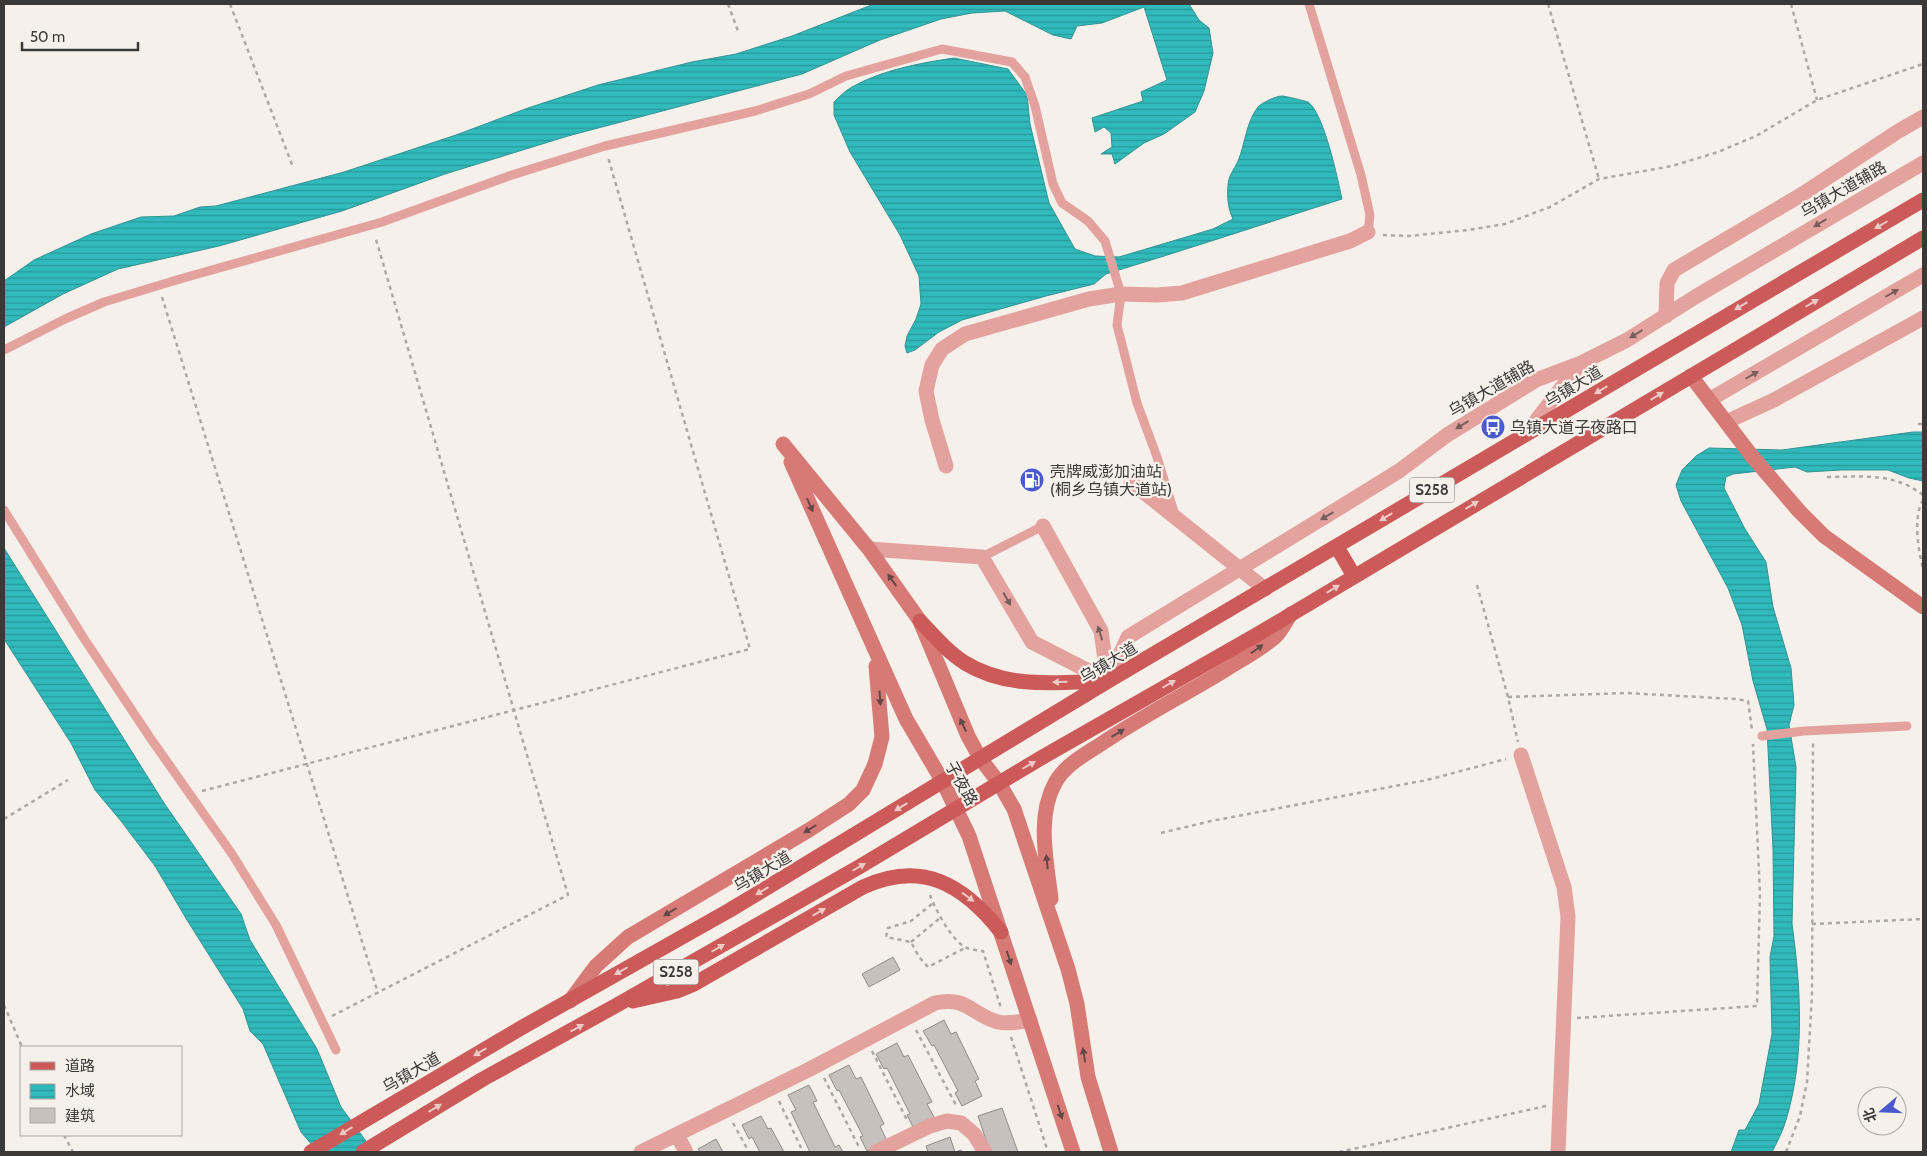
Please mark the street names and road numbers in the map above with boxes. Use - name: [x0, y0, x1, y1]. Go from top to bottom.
- street label: 乌镇大道辅路: [1797, 157, 1890, 222]
- street label: 乌镇大道辅路: [1445, 356, 1538, 421]
- street label: 乌镇大道: [1541, 362, 1606, 411]
- road number: S258: [1410, 478, 1454, 502]
- street label: 乌镇大道: [1076, 638, 1141, 687]
- street label: 子夜路: [942, 758, 982, 809]
- street label: 乌镇大道: [730, 847, 795, 896]
- road number: S258: [654, 960, 698, 984]
- street label: 乌镇大道: [379, 1048, 444, 1097]

